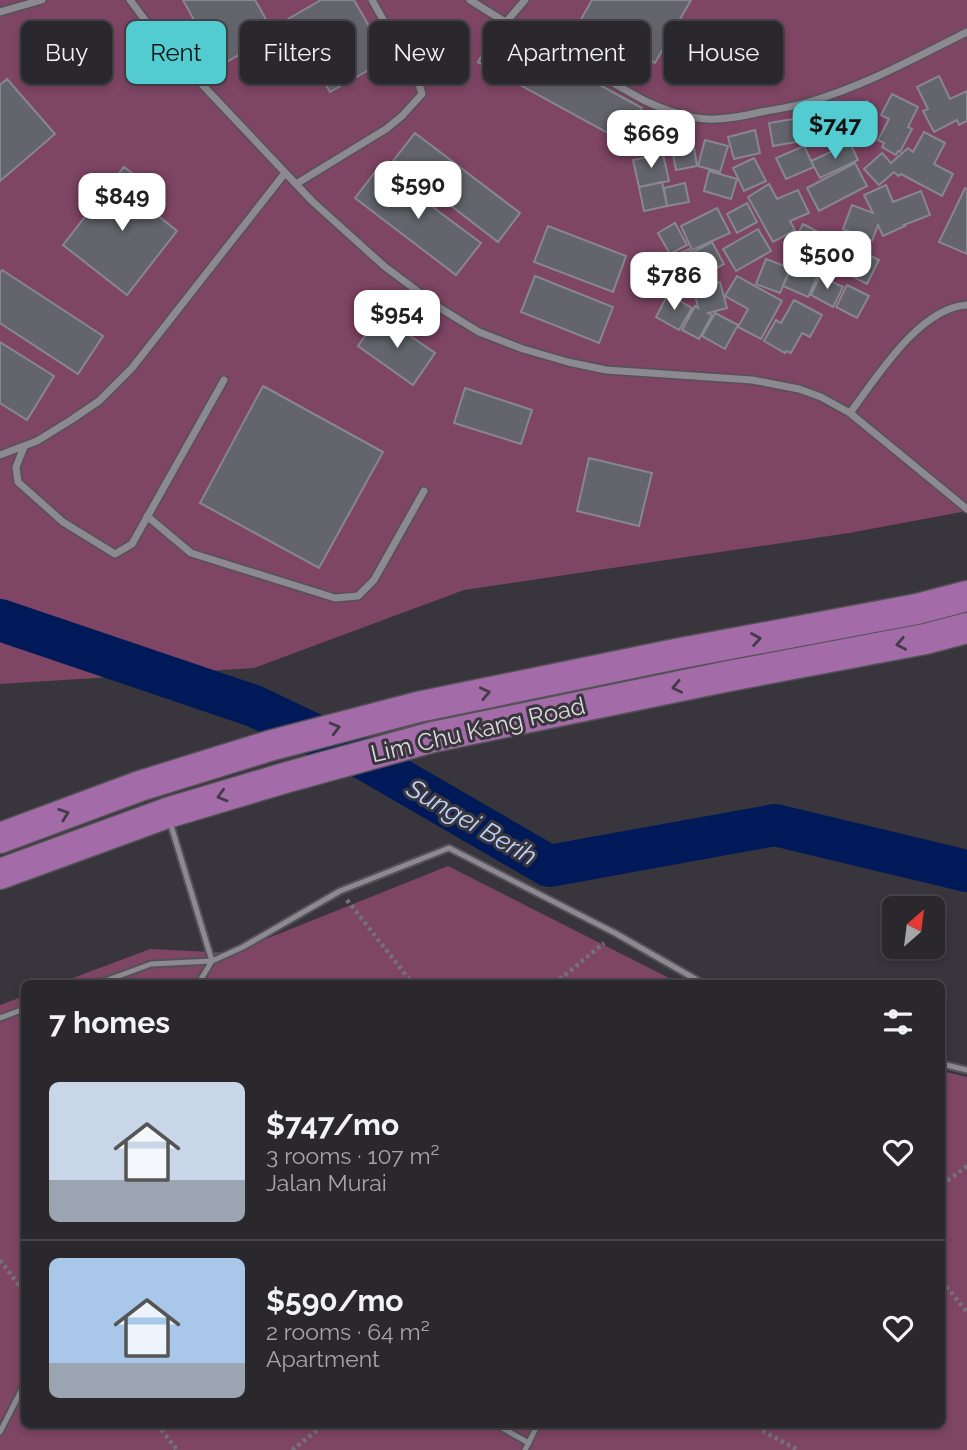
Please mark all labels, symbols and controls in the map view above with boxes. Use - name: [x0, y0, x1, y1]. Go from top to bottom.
- chip: Buy: [21, 21, 112, 84]
- chip: Rent: [126, 21, 226, 84]
- chip: Filters: [240, 21, 355, 84]
- chip: New: [369, 21, 469, 84]
- chip: Apartment: [483, 21, 650, 84]
- chip: House: [664, 21, 783, 84]
- pin: $747: [794, 102, 876, 161]
- pin: $669: [610, 110, 692, 170]
- text: $747: [809, 110, 861, 137]
- text: $669: [623, 119, 679, 146]
- pin: $590: [377, 162, 459, 221]
- text: $590: [391, 170, 446, 197]
- pin: $849: [81, 174, 163, 233]
- text: $849: [94, 182, 150, 209]
- pin: $500: [786, 232, 868, 291]
- text: $500: [799, 240, 855, 267]
- pin: $786: [633, 252, 715, 312]
- text: $786: [646, 261, 702, 288]
- pin: $954: [356, 290, 438, 350]
- text: $954: [370, 299, 424, 326]
- one-way arrow: [750, 632, 762, 647]
- one-way arrow: [895, 636, 907, 651]
- one-way arrow: [671, 678, 683, 693]
- one-way arrow: [479, 686, 491, 701]
- street label: Lim Chu Kang Road: [368, 691, 588, 768]
- one-way arrow: [329, 722, 341, 736]
- water label: Sungei Berih: [401, 772, 542, 871]
- one-way arrow: [216, 788, 228, 803]
- one-way arrow: [57, 808, 69, 822]
- north arrow: [882, 896, 945, 959]
- map controls: [882, 896, 945, 959]
- icon: filters: [879, 1003, 917, 1041]
- text: 7 homes: [49, 1005, 170, 1040]
- text: $747/mo: [266, 1107, 399, 1142]
- icon: home: [105, 1110, 189, 1194]
- icon: heart: [879, 1133, 917, 1171]
- text: 3 rooms · 107 m²: [266, 1142, 440, 1169]
- text: Jalan Murai: [266, 1169, 387, 1196]
- text: $590/mo: [266, 1283, 404, 1318]
- icon: home: [105, 1286, 189, 1370]
- icon: heart: [879, 1309, 917, 1347]
- text: 2 rooms · 64 m²: [266, 1318, 430, 1345]
- text: Apartment: [266, 1345, 380, 1372]

